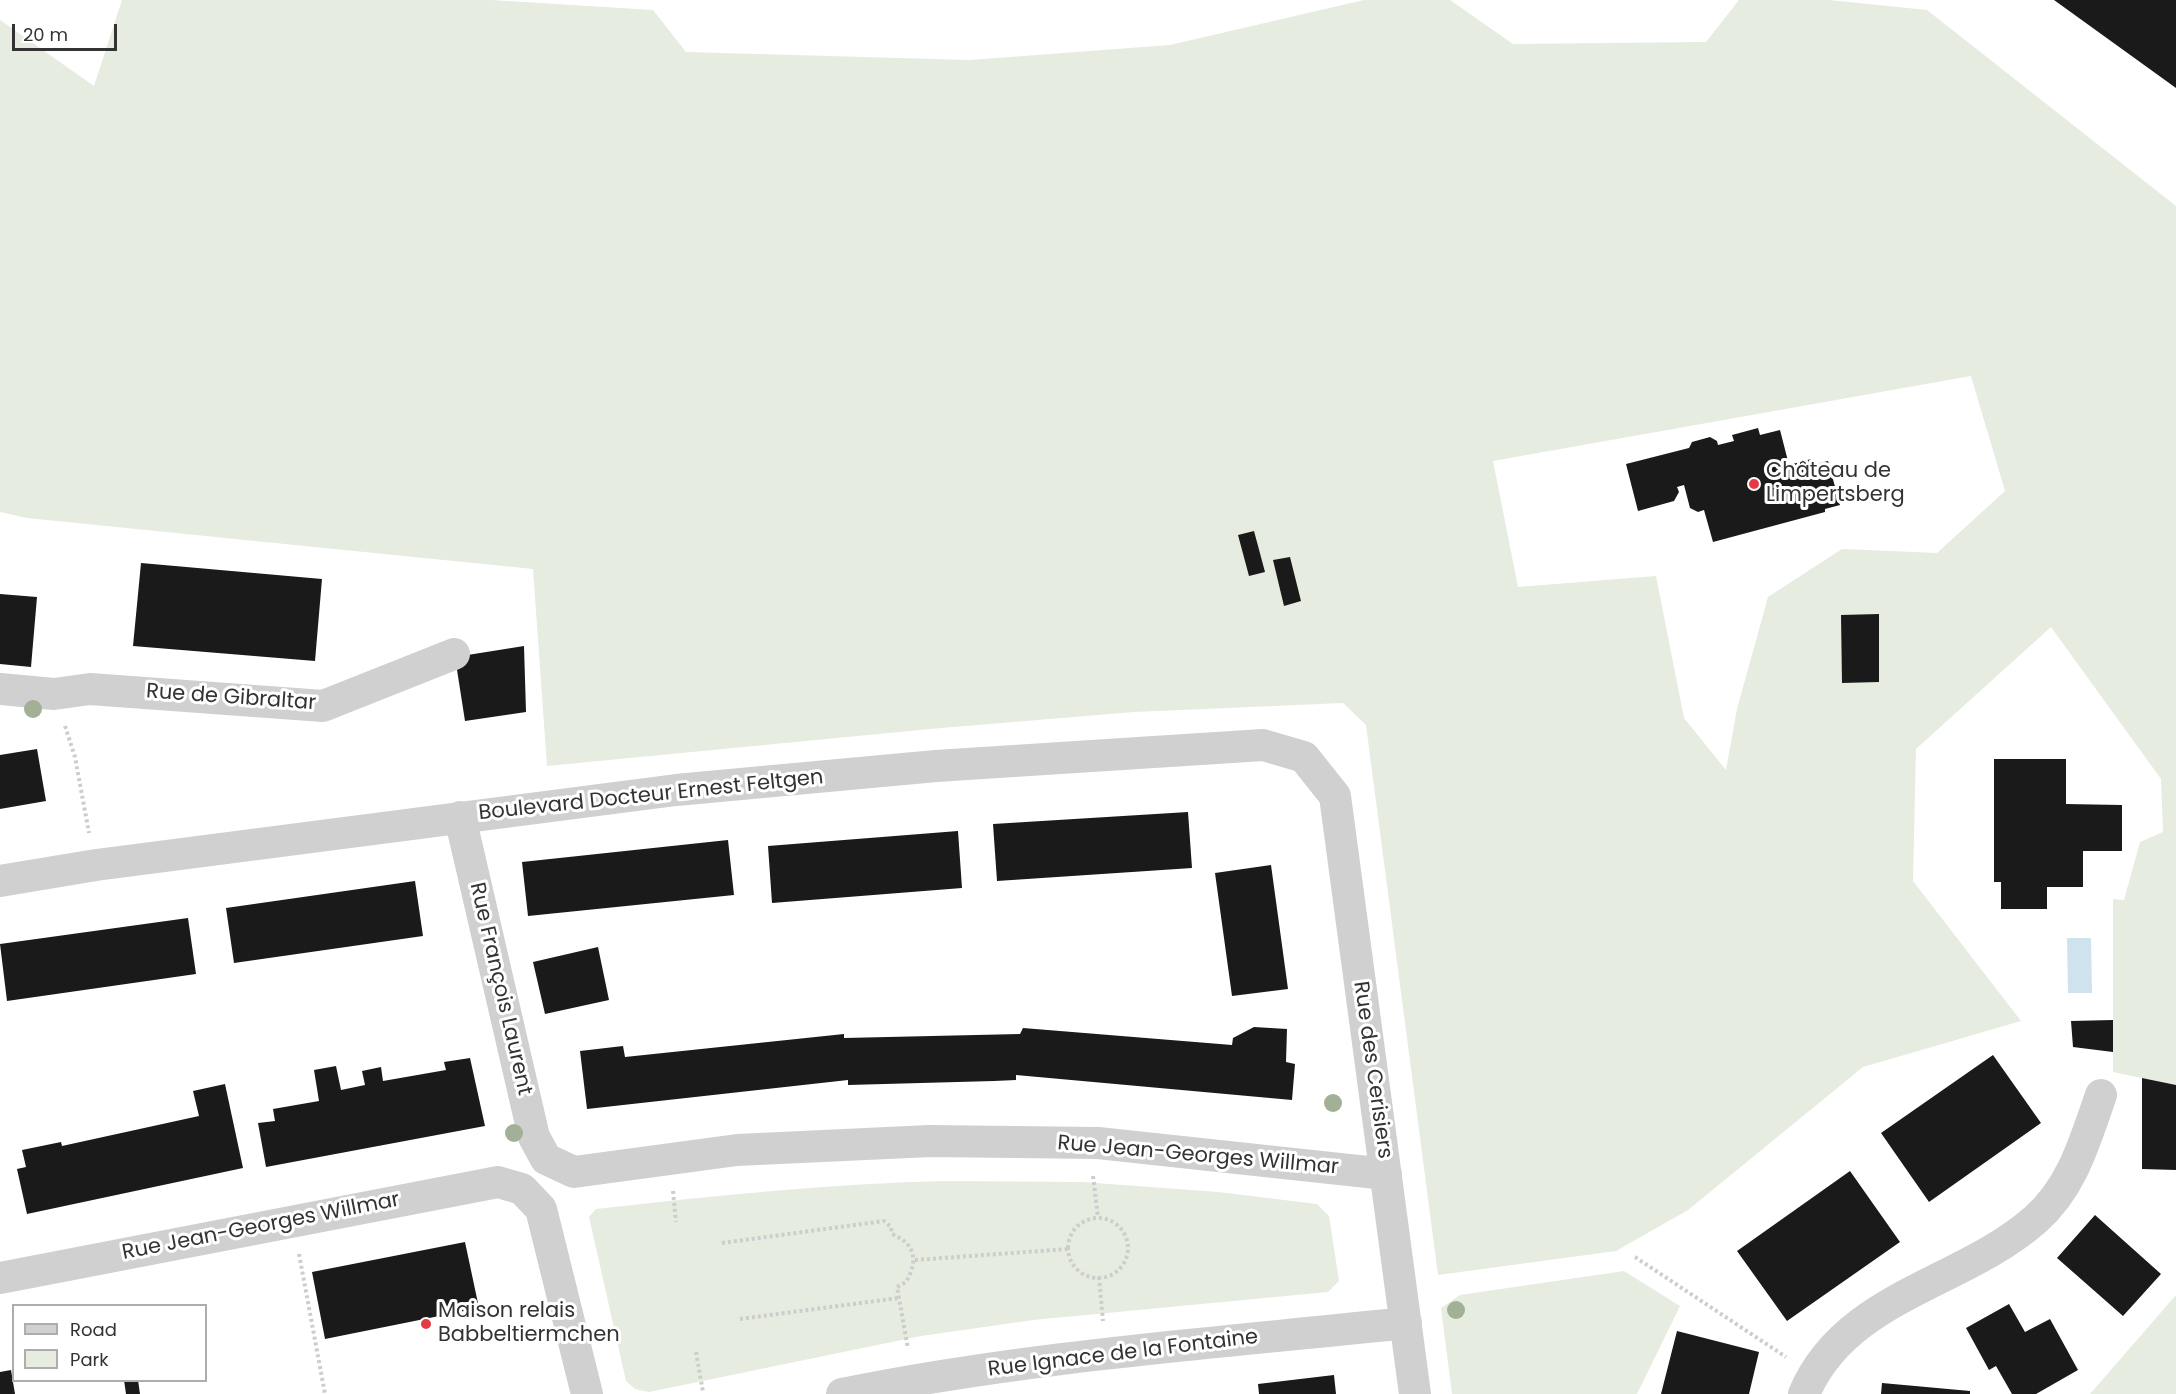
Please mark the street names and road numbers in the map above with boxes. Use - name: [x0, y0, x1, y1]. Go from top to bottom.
- street label: Rue de Gibraltar: [145, 679, 317, 717]
- street label: Boulevard Docteur Ernest Feltgen: [477, 765, 825, 827]
- street label: Rue François Laurent: [463, 880, 537, 1098]
- street label: Rue des Cerisiers: [1347, 980, 1397, 1160]
- street label: Rue Jean-Georges Willmar: [1056, 1131, 1340, 1181]
- street label: Rue Jean-Georges Willmar: [120, 1188, 402, 1266]
- street label: Rue Ignace de la Fontaine: [987, 1325, 1259, 1383]

